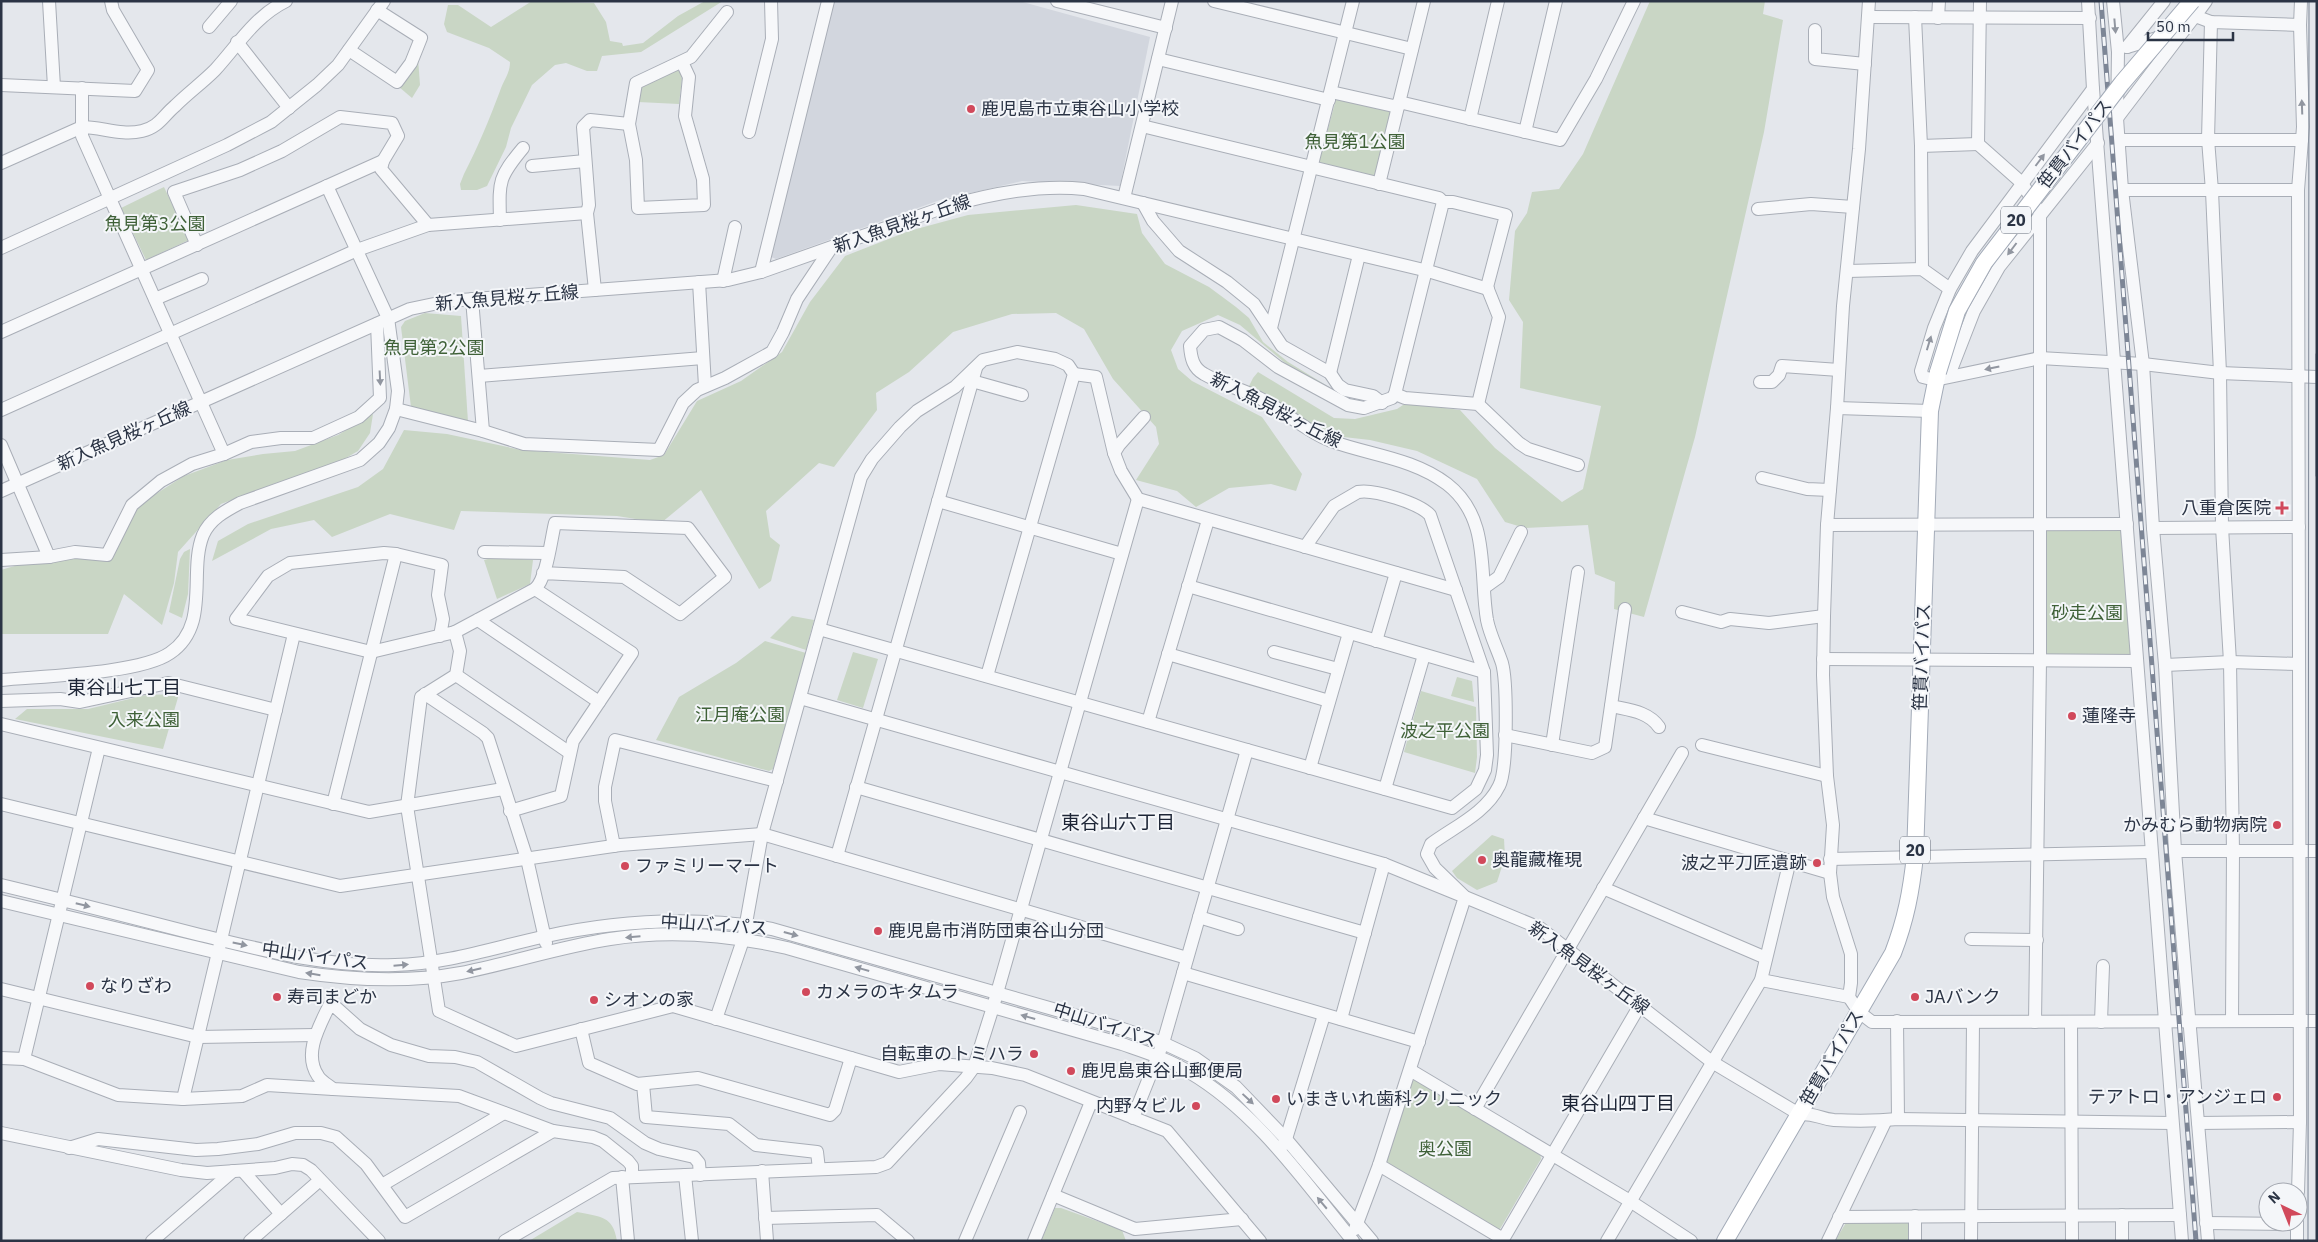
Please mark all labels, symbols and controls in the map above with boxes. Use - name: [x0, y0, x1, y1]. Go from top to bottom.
- scale bar: [2148, 10, 2233, 42]
- text: 50 m: [2156, 17, 2191, 36]
- one-way arrow: [2112, 19, 2120, 35]
- street label: 笹貫バイパス: [2032, 94, 2117, 193]
- place label: 鹿児島市立東谷山小学校: [981, 97, 1179, 120]
- one-way arrow: [2298, 99, 2306, 115]
- marker: 鹿児島市立東谷山小学校: [965, 103, 977, 115]
- park label: 魚見第1公園: [1305, 130, 1405, 153]
- one-way arrow: [2035, 153, 2045, 167]
- street label: 新入魚見桜ヶ丘線: [830, 189, 974, 258]
- road number: 20: [2001, 206, 2031, 234]
- park label: 魚見第3公園: [105, 212, 205, 235]
- one-way arrow: [2007, 242, 2017, 256]
- street label: 新入魚見桜ヶ丘線: [434, 280, 580, 315]
- one-way arrow: [1926, 335, 1934, 350]
- park label: 魚見第2公園: [384, 336, 484, 359]
- one-way arrow: [1985, 364, 2000, 372]
- street label: 新入魚見桜ヶ丘線: [1207, 367, 1346, 452]
- one-way arrow: [376, 371, 384, 387]
- street label: 新入魚見桜ヶ丘線: [53, 396, 194, 475]
- place label: 八重倉医院: [2181, 496, 2271, 519]
- marker: 八重倉医院: [2275, 501, 2289, 515]
- park label: 砂走公園: [2051, 601, 2123, 624]
- street label: 笹貫バイパス: [1908, 603, 1935, 711]
- district label: 東谷山七丁目: [67, 675, 181, 699]
- park label: 江月庵公園: [695, 703, 785, 726]
- place label: 蓮隆寺: [2082, 704, 2136, 727]
- park label: 入来公園: [108, 708, 180, 731]
- marker: 蓮隆寺: [2066, 710, 2078, 722]
- park label: 波之平公園: [1400, 719, 1490, 742]
- district label: 東谷山六丁目: [1061, 810, 1175, 834]
- place label: かみむら動物病院: [2123, 813, 2267, 836]
- marker: かみむら動物病院: [2271, 819, 2283, 831]
- road number: 20: [1900, 836, 1930, 864]
- place label: 奥龍藏権現: [1492, 848, 1582, 871]
- place label: 波之平刀匠遺跡: [1681, 851, 1807, 874]
- place label: ファミリーマート: [635, 854, 779, 877]
- marker: 奥龍藏権現: [1476, 854, 1488, 866]
- marker: 波之平刀匠遺跡: [1811, 857, 1823, 869]
- marker: ファミリーマート: [619, 860, 631, 872]
- one-way arrow: [75, 901, 90, 909]
- street label: 中山バイパス: [660, 909, 769, 940]
- street label: 新入魚見桜ヶ丘線: [1524, 916, 1654, 1019]
- place label: 鹿児島市消防団東谷山分団: [888, 919, 1104, 942]
- marker: 鹿児島市消防団東谷山分団: [872, 925, 884, 937]
- one-way arrow: [784, 930, 799, 938]
- one-way arrow: [625, 933, 641, 941]
- street label: 中山バイパス: [260, 937, 370, 974]
- one-way arrow: [233, 940, 248, 948]
- one-way arrow: [393, 960, 409, 968]
- one-way arrow: [854, 965, 869, 973]
- one-way arrow: [467, 966, 482, 974]
- one-way arrow: [304, 969, 320, 977]
- place label: なりざわ: [100, 974, 172, 997]
- marker: なりざわ: [84, 980, 96, 992]
- place label: カメラのキタムラ: [816, 980, 959, 1003]
- place label: 寿司まどか: [287, 985, 377, 1008]
- place label: JAバンク: [1925, 985, 2001, 1008]
- marker: カメラのキタムラ: [800, 986, 812, 998]
- place label: シオンの家: [604, 988, 694, 1011]
- marker: 寿司まどか: [271, 991, 283, 1003]
- marker: JAバンク: [1909, 991, 1921, 1003]
- marker: シオンの家: [588, 994, 600, 1006]
- street label: 中山バイパス: [1050, 997, 1160, 1052]
- street label: 笹貫バイパス: [1795, 1005, 1868, 1110]
- one-way arrow: [1020, 1013, 1035, 1021]
- place label: 自転車のトミハラ: [880, 1042, 1024, 1065]
- marker: 自転車のトミハラ: [1028, 1048, 1040, 1060]
- place label: 鹿児島東谷山郵便局: [1081, 1059, 1243, 1082]
- marker: 鹿児島東谷山郵便局: [1065, 1065, 1077, 1077]
- place label: テアトロ・アンジェロ: [2088, 1085, 2267, 1108]
- place label: いまきいれ歯科クリニック: [1286, 1087, 1502, 1110]
- district label: 東谷山四丁目: [1561, 1091, 1675, 1115]
- marker: テアトロ・アンジェロ: [2271, 1091, 2283, 1103]
- one-way arrow: [1242, 1093, 1254, 1105]
- marker: いまきいれ歯科クリニック: [1270, 1093, 1282, 1105]
- place label: 内野々ビル: [1096, 1094, 1186, 1117]
- marker: 内野々ビル: [1190, 1100, 1202, 1112]
- park label: 奥公園: [1418, 1137, 1472, 1160]
- north arrow: [2258, 1182, 2308, 1232]
- text: N: [2264, 1187, 2284, 1208]
- one-way arrow: [1317, 1197, 1328, 1210]

